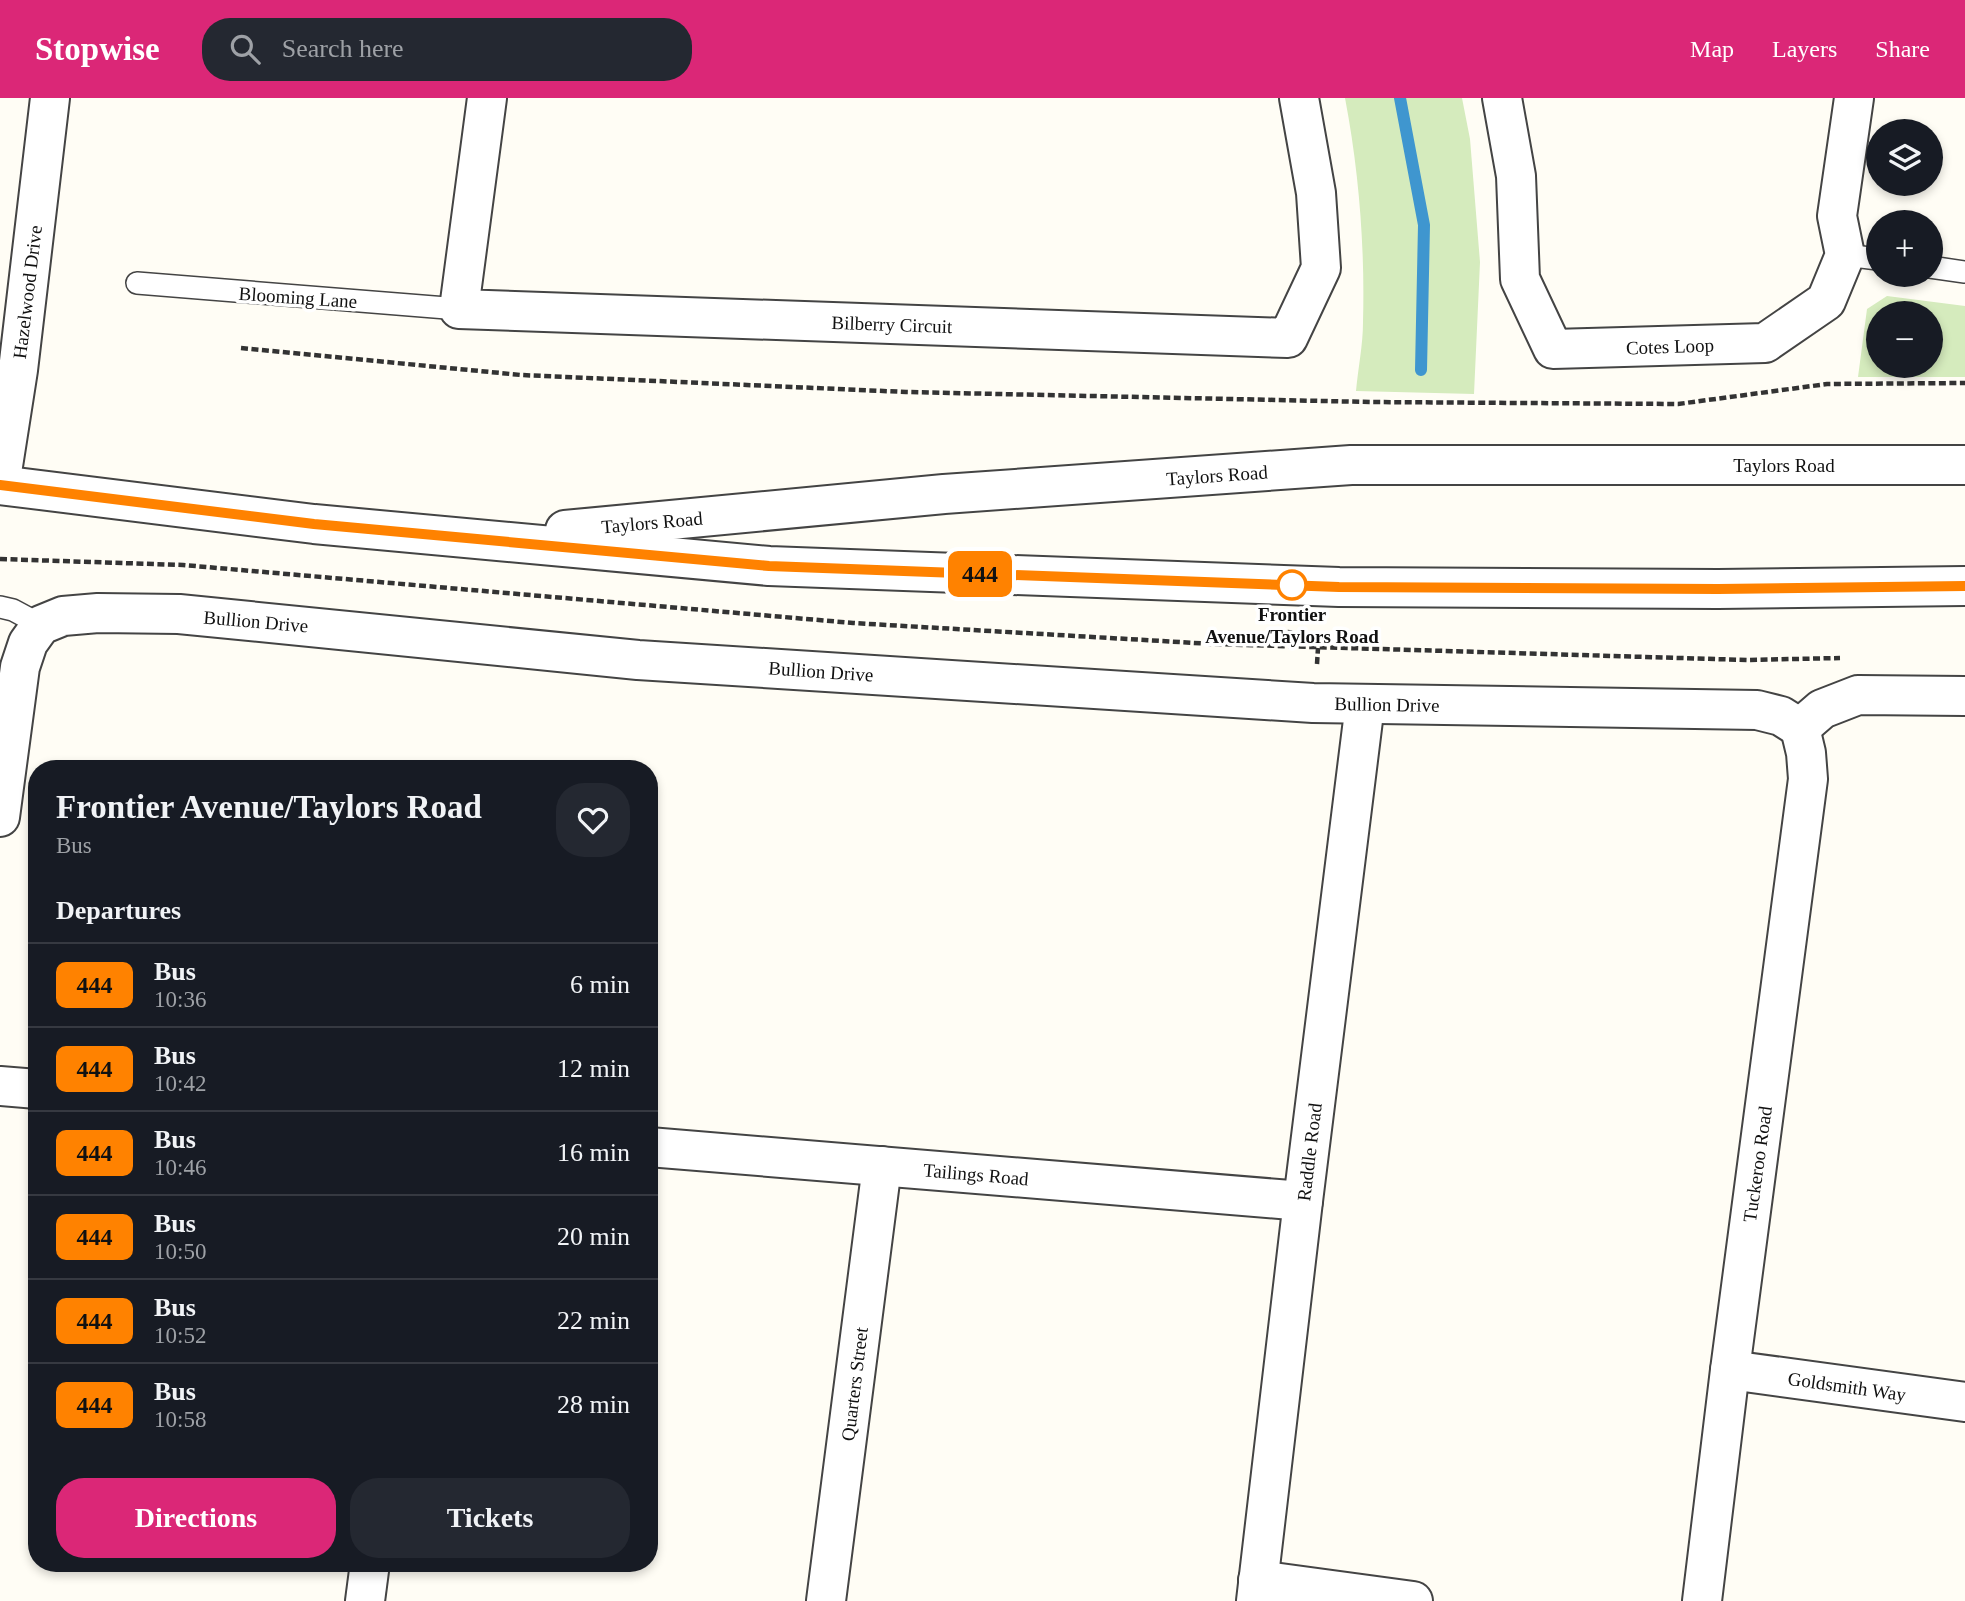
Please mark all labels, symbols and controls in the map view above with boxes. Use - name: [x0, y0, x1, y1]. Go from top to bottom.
- search box: [202, 18, 692, 81]
- icon: search: [226, 30, 264, 68]
- text: Stopwise: [35, 31, 160, 67]
- text: Search here: [282, 34, 404, 63]
- text: Map: [1690, 36, 1734, 62]
- text: Layers: [1772, 36, 1837, 62]
- text: Share: [1875, 36, 1930, 62]
- map controls: [1866, 119, 1943, 378]
- button: layers: [1866, 119, 1943, 196]
- button: +: [1866, 210, 1943, 287]
- street label: Hazelwood Drive: [9, 224, 46, 360]
- street label: Blooming Lane: [238, 283, 358, 312]
- button: −: [1866, 301, 1943, 378]
- street label: Bilberry Circuit: [831, 312, 953, 337]
- street label: Cotes Loop: [1626, 334, 1714, 359]
- street label: Taylors Road: [1733, 455, 1835, 476]
- street label: Taylors Road: [1166, 461, 1269, 490]
- street label: Taylors Road: [601, 508, 704, 537]
- line badge: 444: [940, 551, 1020, 597]
- text: 444: [962, 561, 998, 587]
- marker: Frontier Avenue/Taylors Road: [1277, 570, 1307, 600]
- place label: Frontier Avenue/Taylors Road: [1205, 604, 1379, 647]
- street label: Bullion Drive: [203, 606, 309, 637]
- street label: Bullion Drive: [768, 657, 874, 686]
- street label: Bullion Drive: [1334, 693, 1440, 716]
- button: heart: [556, 783, 630, 857]
- text: Frontier Avenue/Taylors Road: [56, 789, 482, 825]
- text: Bus: [56, 833, 92, 858]
- text: Departures: [56, 896, 181, 925]
- text: Bus: [154, 957, 196, 986]
- text: 6 min: [570, 970, 630, 999]
- text: 444: [77, 972, 113, 998]
- text: 10:36: [154, 987, 206, 1012]
- text: Bus: [154, 1041, 196, 1070]
- text: 12 min: [557, 1054, 630, 1083]
- text: 444: [77, 1056, 113, 1082]
- text: 10:42: [154, 1071, 206, 1096]
- street label: Raddle Road: [1293, 1101, 1326, 1202]
- street label: Tuckeroo Road: [1739, 1104, 1776, 1223]
- text: Bus: [154, 1125, 196, 1154]
- text: 16 min: [557, 1138, 630, 1167]
- text: 444: [77, 1140, 113, 1166]
- text: 10:46: [154, 1155, 206, 1180]
- street label: Tailings Road: [922, 1159, 1030, 1190]
- text: Bus: [154, 1209, 196, 1238]
- text: 20 min: [557, 1222, 630, 1251]
- text: 444: [77, 1224, 113, 1250]
- text: 10:50: [154, 1239, 206, 1264]
- text: Bus: [154, 1293, 196, 1322]
- text: 22 min: [557, 1306, 630, 1335]
- text: 444: [77, 1308, 113, 1334]
- text: 10:52: [154, 1323, 206, 1348]
- street label: Quarters Street: [837, 1325, 872, 1442]
- street label: Goldsmith Way: [1787, 1368, 1908, 1405]
- text: Bus: [154, 1377, 196, 1406]
- text: 28 min: [557, 1390, 630, 1419]
- text: 444: [77, 1392, 113, 1418]
- text: 10:58: [154, 1407, 206, 1432]
- button: Directions: [56, 1478, 336, 1558]
- button: Tickets: [350, 1478, 630, 1558]

